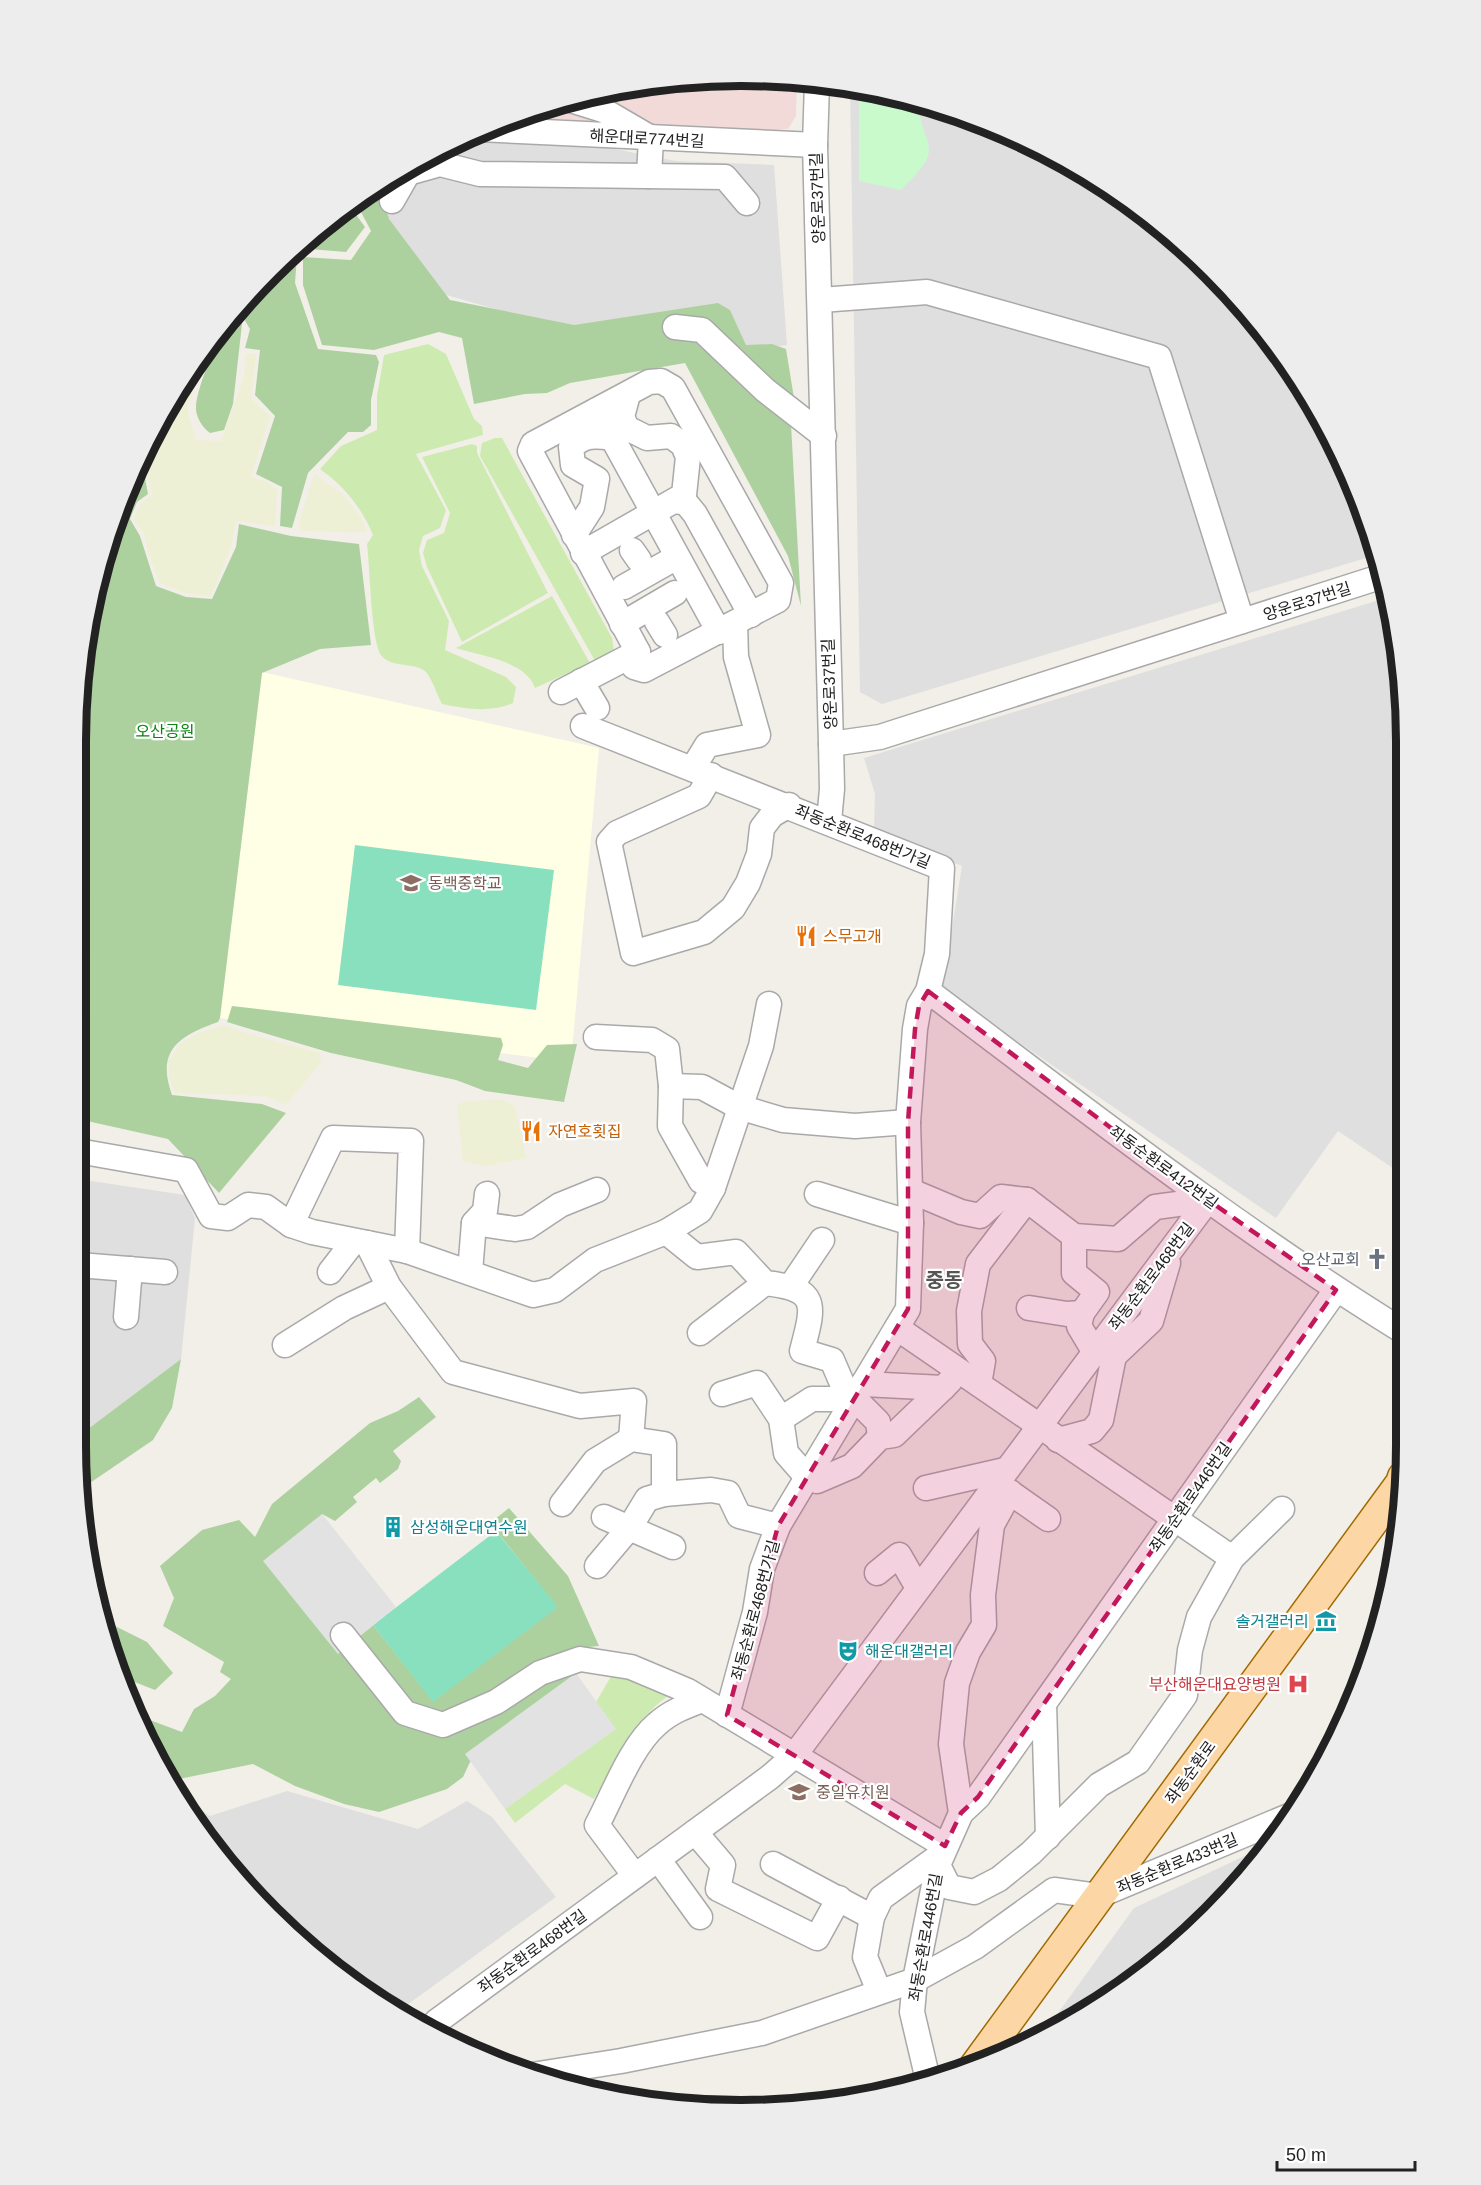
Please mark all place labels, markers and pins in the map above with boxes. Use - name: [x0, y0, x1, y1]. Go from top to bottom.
- school or university icon: 동백중학교: [399, 871, 423, 895]
- place label: 동백중학교: [428, 875, 502, 892]
- restaurant icon: 스무고개: [794, 924, 818, 948]
- place label: 스무고개: [823, 928, 882, 945]
- restaurant icon: 자연호횟집: [519, 1119, 543, 1143]
- place label: 자연호횟집: [548, 1123, 622, 1140]
- church icon: 오산교회: [1365, 1247, 1389, 1271]
- place label: 오산교회: [1301, 1251, 1360, 1268]
- building icon: 삼성해운대연수원: [381, 1515, 405, 1539]
- place label: 삼성해운대연수원: [410, 1519, 528, 1536]
- museum icon: 솔거갤러리: [1314, 1609, 1338, 1633]
- place label: 솔거갤러리: [1235, 1613, 1309, 1630]
- theatre icon: 해운대갤러리: [836, 1639, 860, 1663]
- place label: 해운대갤러리: [865, 1643, 953, 1660]
- hospital icon: 부산해운대요양병원: [1286, 1672, 1310, 1696]
- place label: 부산해운대요양병원: [1149, 1676, 1281, 1693]
- school or university icon: 중일유치원: [787, 1780, 811, 1804]
- place label: 중일유치원: [816, 1784, 890, 1801]

